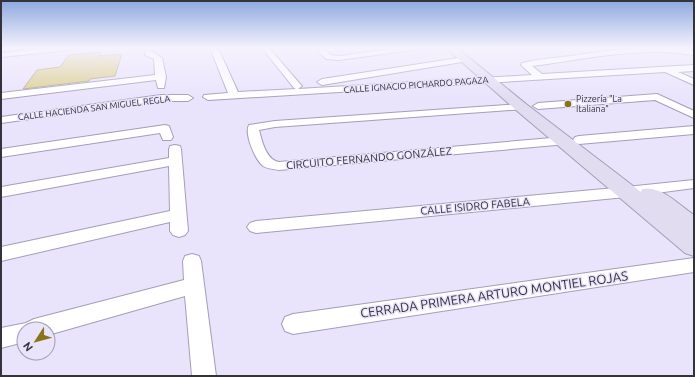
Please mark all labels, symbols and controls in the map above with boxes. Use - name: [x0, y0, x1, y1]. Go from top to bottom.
- street label: CALLE IGNACIO PICHARDO PAGAZA: [343, 75, 489, 95]
- street label: CALLE HACIENDA SAN MIGUEL REGLA: [17, 94, 171, 122]
- place label: Pizzería "La Italiana": [576, 94, 622, 114]
- marker: Pizzería "La Italiana": [563, 99, 573, 109]
- street label: CIRCUITO FERNANDO GONZÁLEZ: [286, 144, 452, 171]
- street label: CALLE ISIDRO FABELA: [420, 195, 531, 217]
- street label: CERRADA PRIMERA ARTURO MONTIEL ROJAS: [359, 268, 629, 320]
- north arrow: [16, 321, 56, 361]
- text: N: [21, 340, 35, 354]

